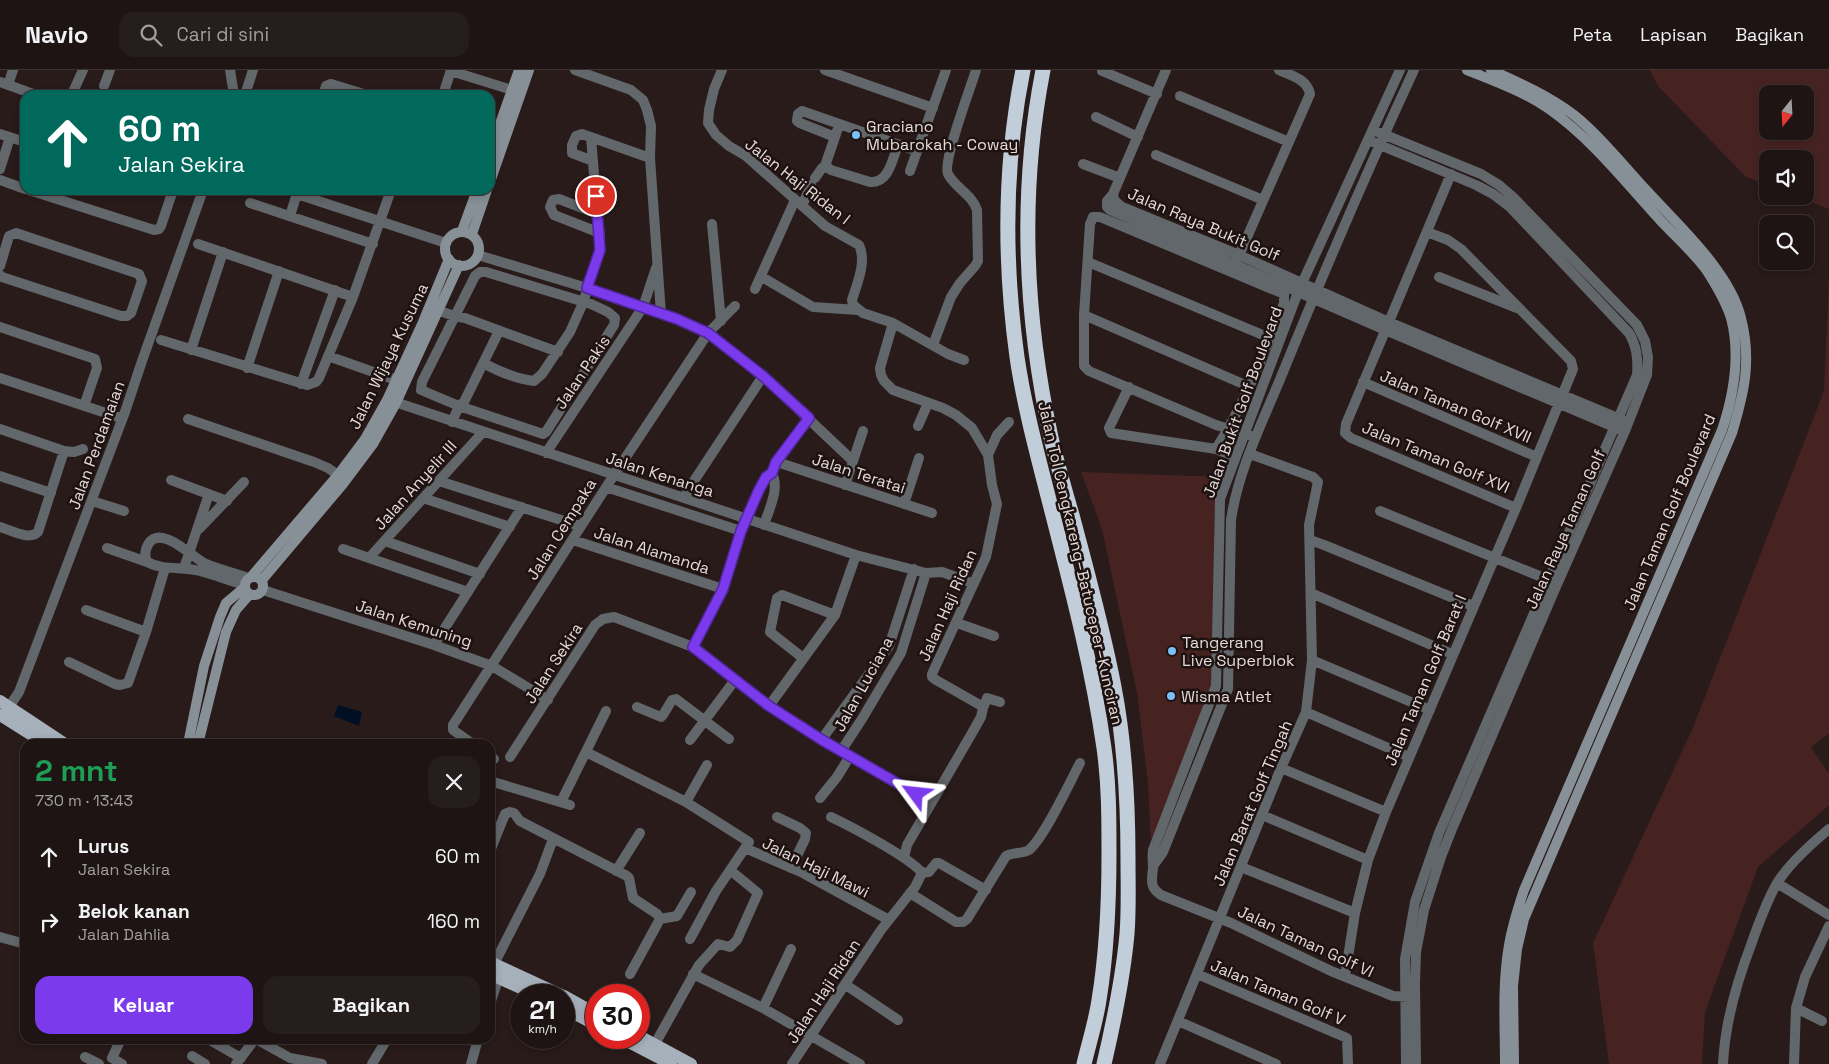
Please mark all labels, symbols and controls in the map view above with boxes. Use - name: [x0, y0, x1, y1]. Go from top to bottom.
- search box: [119, 12, 469, 57]
- text: Navio: [25, 19, 89, 50]
- icon: search: [137, 21, 165, 49]
- text: Cari di sini: [177, 22, 269, 47]
- text: Peta: [1573, 23, 1612, 46]
- text: Lapisan: [1640, 23, 1707, 46]
- text: Bagikan: [1735, 23, 1804, 46]
- north arrow: [1759, 85, 1814, 140]
- map controls: [1759, 85, 1814, 270]
- text: 60 m: [118, 107, 201, 151]
- icon: ahead: [35, 110, 100, 175]
- place label: Graciano Mubarokah - Coway: [866, 116, 1018, 155]
- marker: Graciano Mubarokah - Coway: [850, 129, 862, 141]
- street label: Jalan Haji Ridan I: [741, 134, 855, 229]
- text: Jalan Sekira: [118, 150, 245, 178]
- button: sound: [1759, 150, 1814, 205]
- pin: [575, 175, 617, 217]
- icon: arrive: [582, 182, 610, 210]
- street label: Jalan Raya Bukit Golf: [1125, 183, 1283, 266]
- button: search: [1759, 215, 1814, 270]
- street label: Jalan Wijaya Kusuma: [344, 280, 433, 433]
- street label: Jalan Bukit Golf Boulevard: [1198, 304, 1287, 501]
- street label: Jalan Pakis: [550, 331, 615, 413]
- street label: Jalan Taman Golf XVII: [1377, 365, 1535, 448]
- street label: Jalan Perdamaian: [63, 378, 129, 512]
- street label: Jalan Tol Cengkareng–Batuceper–Kunciran: [1033, 399, 1128, 727]
- street label: Jalan Taman Golf Boulevard: [1618, 411, 1720, 614]
- street label: Jalan Taman Golf XVI: [1359, 417, 1513, 498]
- street label: Jalan Anyelir III: [369, 436, 461, 535]
- street label: Jalan Raya Taman Golf: [1521, 446, 1610, 612]
- street label: Jalan Kenanga: [603, 447, 717, 502]
- street label: Jalan Teratai: [809, 448, 908, 498]
- street label: Jalan Cempaka: [522, 475, 601, 584]
- street label: Jalan Alamanda: [591, 522, 712, 579]
- street label: Jalan Haji Ridan: [913, 546, 982, 664]
- street label: Jalan Taman Golf Barat I: [1380, 591, 1471, 769]
- street label: Jalan Kemuning: [353, 595, 475, 652]
- street label: Jalan Sekira: [520, 619, 587, 708]
- place label: Tangerang Live Superblok: [1182, 632, 1295, 671]
- street label: Jalan Luciana: [829, 633, 898, 735]
- marker: Tangerang Live Superblok: [1166, 645, 1178, 657]
- place label: Wisma Atlet: [1181, 686, 1272, 707]
- marker: Wisma Atlet: [1165, 690, 1177, 702]
- street label: Jalan Barat Golf Tingah: [1208, 717, 1297, 889]
- text: 2 mnt: [35, 751, 118, 790]
- button: close: [428, 756, 480, 808]
- position arrow: [889, 767, 941, 819]
- text: 730 m · 13:43: [35, 790, 133, 811]
- street label: Jalan Haji Mawi: [759, 832, 873, 902]
- text: Lurus: [78, 834, 129, 859]
- icon: ahead: [35, 843, 63, 871]
- text: 60 m: [435, 844, 480, 869]
- text: Jalan Sekira: [78, 859, 170, 880]
- text: Belok kanan: [78, 899, 190, 924]
- street label: Jalan Taman Golf VI: [1234, 901, 1377, 982]
- icon: right: [35, 908, 63, 936]
- text: 160 m: [427, 909, 480, 934]
- text: Jalan Dahlia: [78, 924, 170, 945]
- street label: Jalan Haji Ridan: [782, 935, 865, 1047]
- street label: Jalan Taman Golf V: [1207, 955, 1348, 1030]
- button: Keluar: [35, 976, 253, 1034]
- button: Bagikan: [263, 976, 480, 1034]
- speed limit sign: 30: [585, 984, 650, 1049]
- text: 21: [529, 994, 556, 1026]
- text: km/h: [528, 1021, 557, 1037]

